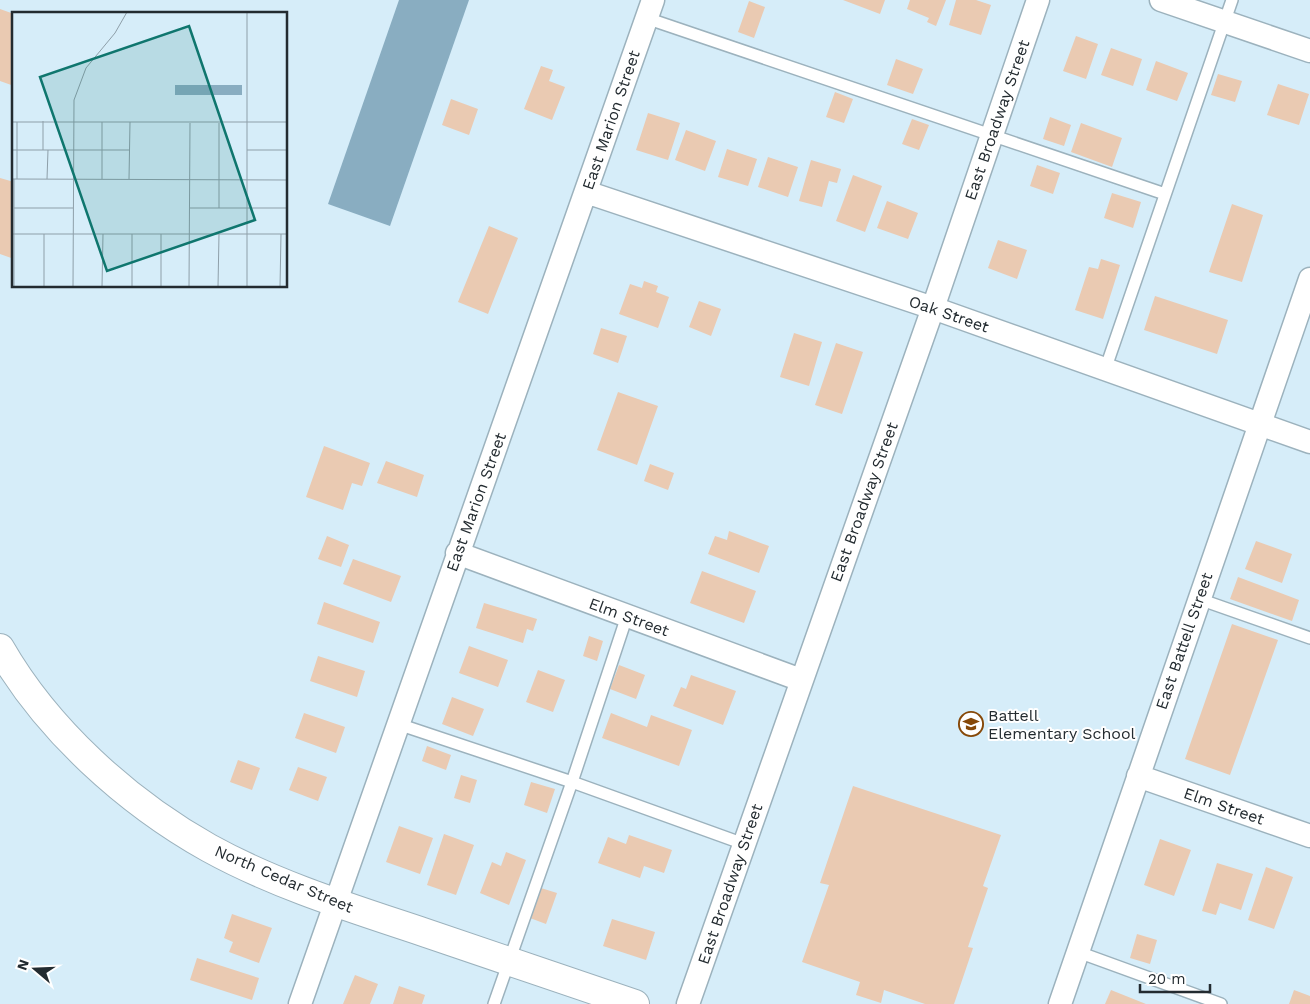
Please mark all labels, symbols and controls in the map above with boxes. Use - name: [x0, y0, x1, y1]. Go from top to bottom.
- inset map: [12, 12, 288, 288]
- street label: East Broadway Street: [961, 37, 1034, 203]
- street label: East Marion Street: [578, 47, 644, 192]
- street label: Oak Street: [906, 291, 992, 337]
- street label: East Broadway Street: [826, 419, 902, 584]
- street label: East Marion Street: [442, 430, 510, 574]
- street label: East Battell Street: [1152, 570, 1216, 712]
- street label: Elm Street: [586, 594, 672, 640]
- place label: Battell Elementary School: [988, 706, 1136, 743]
- school or university icon: Battell Elementary School: [958, 711, 984, 737]
- street label: Elm Street: [1181, 783, 1267, 829]
- street label: East Broadway Street: [694, 801, 767, 967]
- street label: North Cedar Street: [212, 841, 356, 917]
- north arrow: [10, 944, 60, 994]
- text: N: [13, 957, 32, 972]
- scale bar: [1140, 962, 1210, 994]
- text: 20 m: [1148, 970, 1186, 988]

